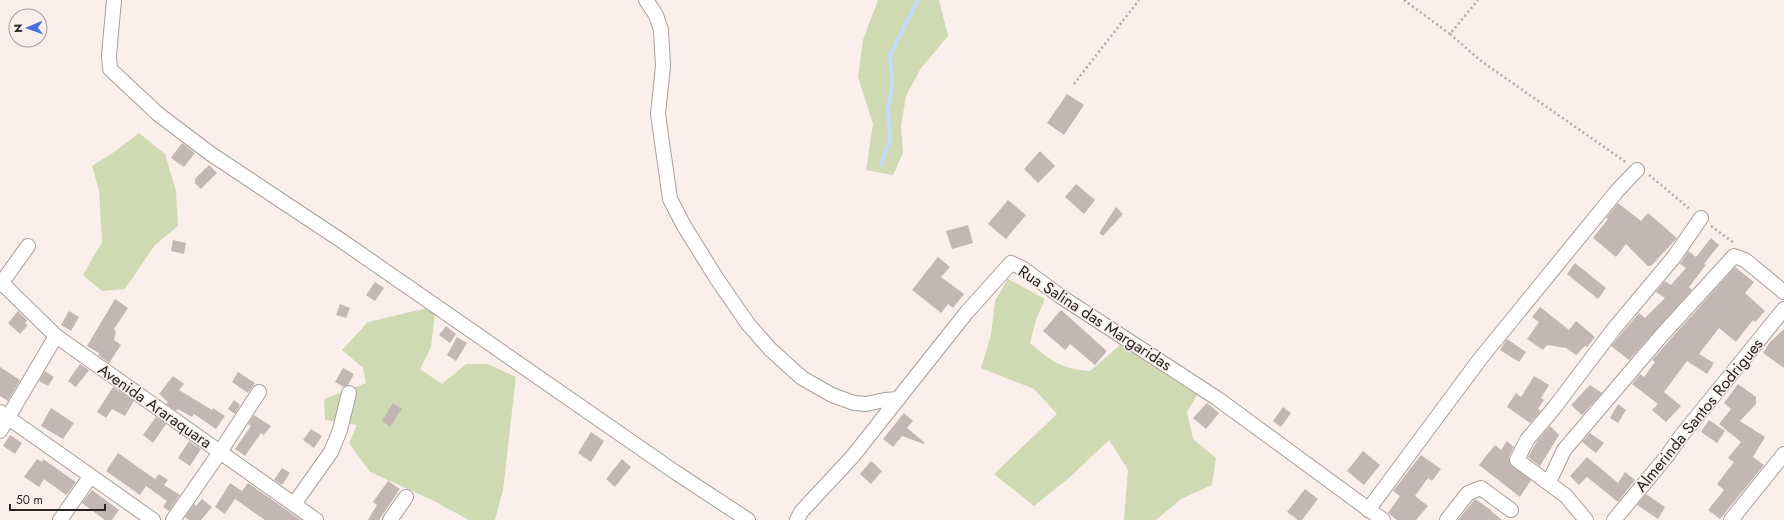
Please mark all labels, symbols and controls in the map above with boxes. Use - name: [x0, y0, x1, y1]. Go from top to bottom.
- north arrow: [8, 8, 48, 48]
- text: N: [10, 24, 26, 33]
- street label: Rua Salina das Margaridas: [1014, 260, 1176, 376]
- street label: Almerinda Santos Rodrigues: [1630, 333, 1768, 497]
- street label: Avenida Araraquara: [93, 358, 217, 454]
- scale bar: [10, 486, 105, 512]
- text: 50 m: [16, 491, 43, 509]

